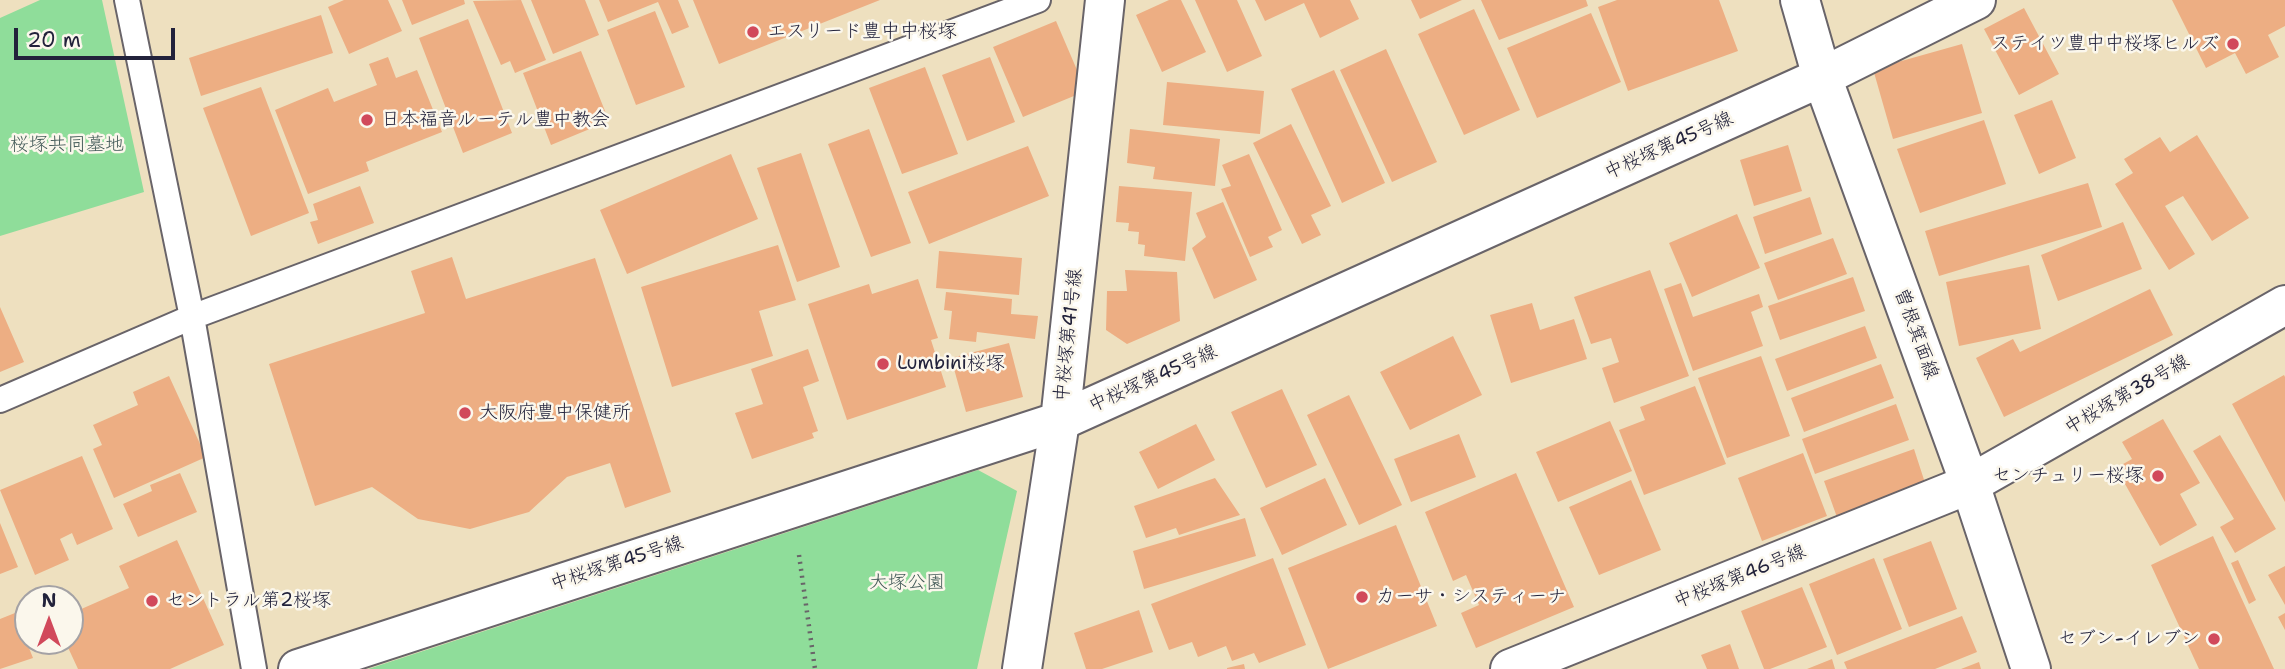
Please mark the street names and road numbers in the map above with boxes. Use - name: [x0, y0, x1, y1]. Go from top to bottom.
- street label: 中桜塚第45号線: [1601, 107, 1737, 185]
- street label: 中桜塚第41号線: [1051, 267, 1087, 403]
- street label: 曽根箕面線: [1889, 285, 1943, 383]
- street label: 中桜塚第45号線: [1085, 340, 1221, 418]
- street label: 中桜塚第38号線: [2061, 350, 2193, 440]
- street label: 中桜塚第45号線: [548, 532, 686, 596]
- street label: 中桜塚第46号線: [1671, 540, 1809, 614]

